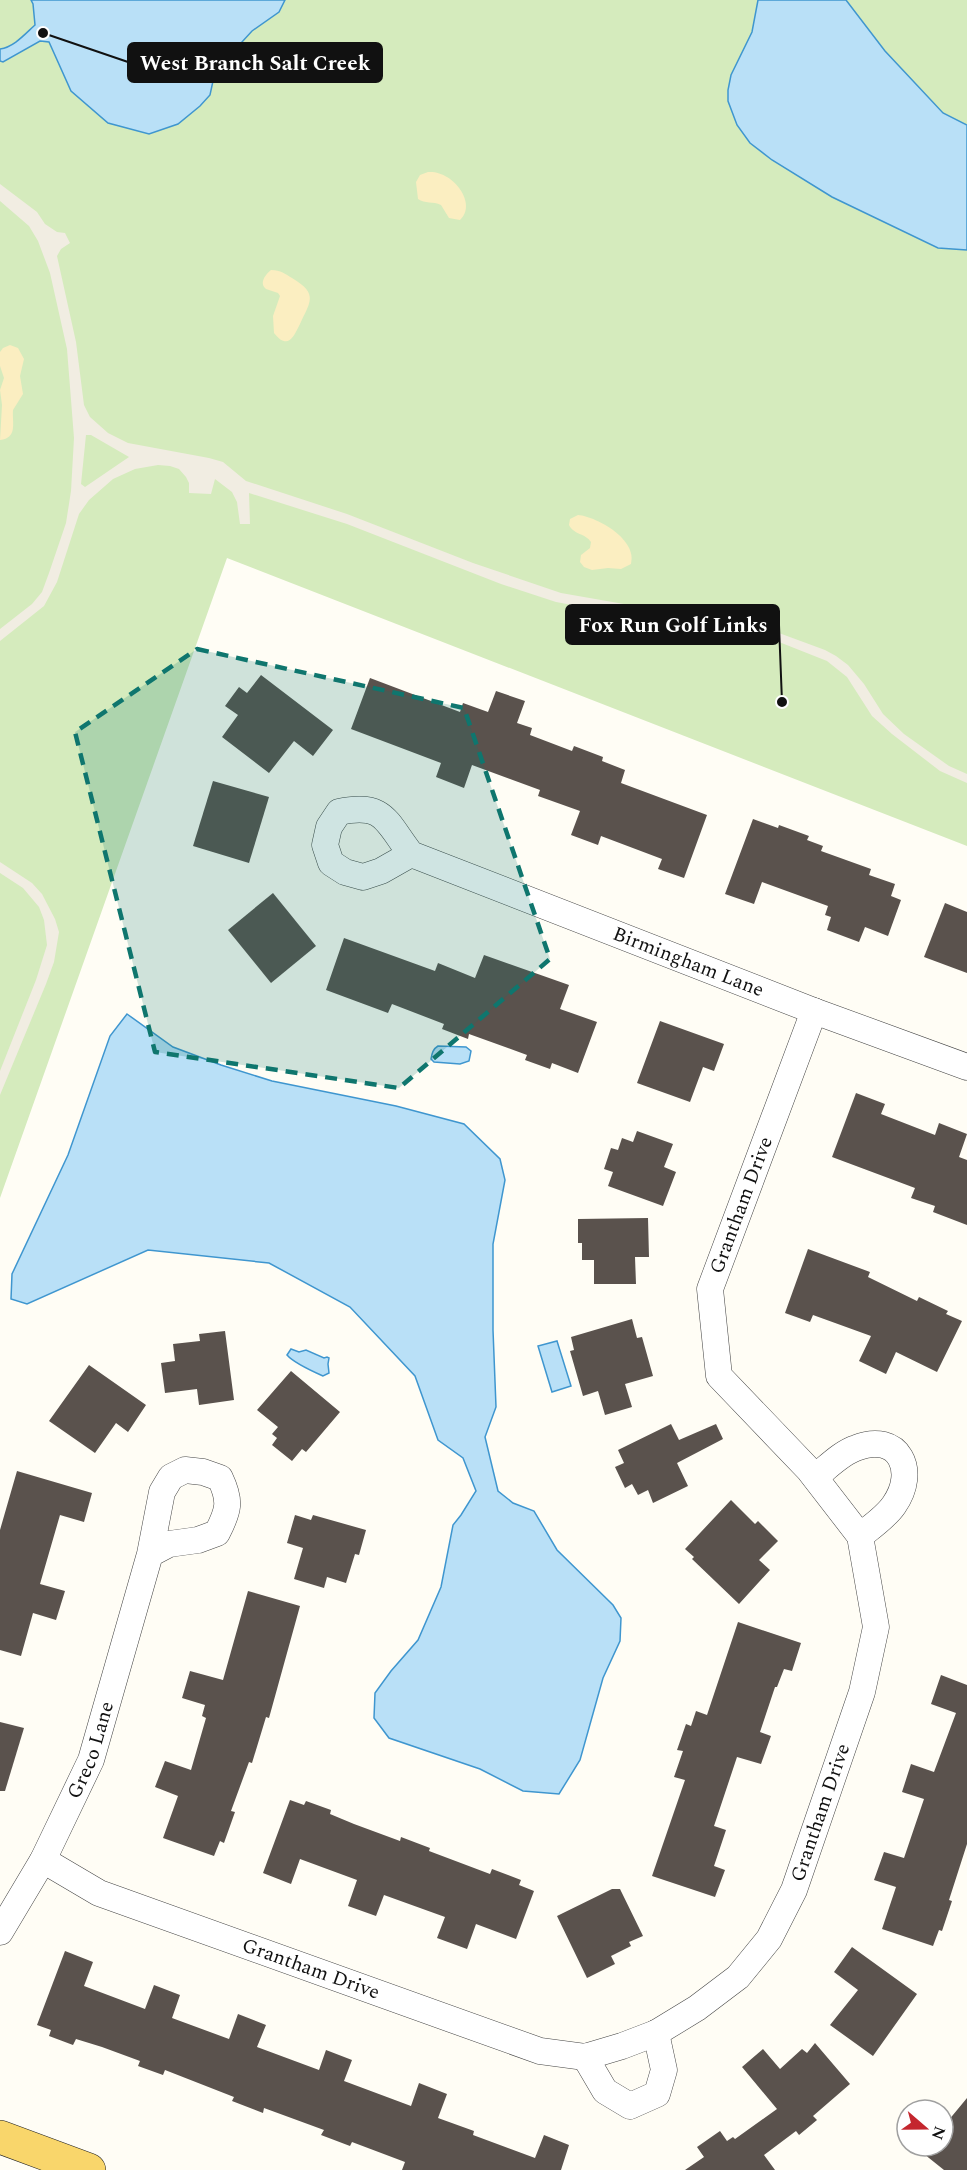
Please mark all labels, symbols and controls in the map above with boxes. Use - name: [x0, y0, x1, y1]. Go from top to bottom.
- callout: West Branch Salt Creek: [128, 43, 382, 82]
- text: West Branch Salt Creek: [140, 48, 371, 80]
- callout: Fox Run Golf Links: [566, 605, 779, 644]
- text: Fox Run Golf Links: [578, 610, 768, 642]
- street label: Birmingham Lane: [608, 919, 768, 1005]
- street label: Grantham Drive: [702, 1132, 781, 1278]
- street label: Greco Lane: [59, 1698, 122, 1804]
- street label: Grantham Drive: [783, 1740, 858, 1886]
- street label: Grantham Drive: [238, 1930, 384, 2007]
- north arrow: [895, 2098, 955, 2158]
- text: N: [925, 2123, 952, 2143]

